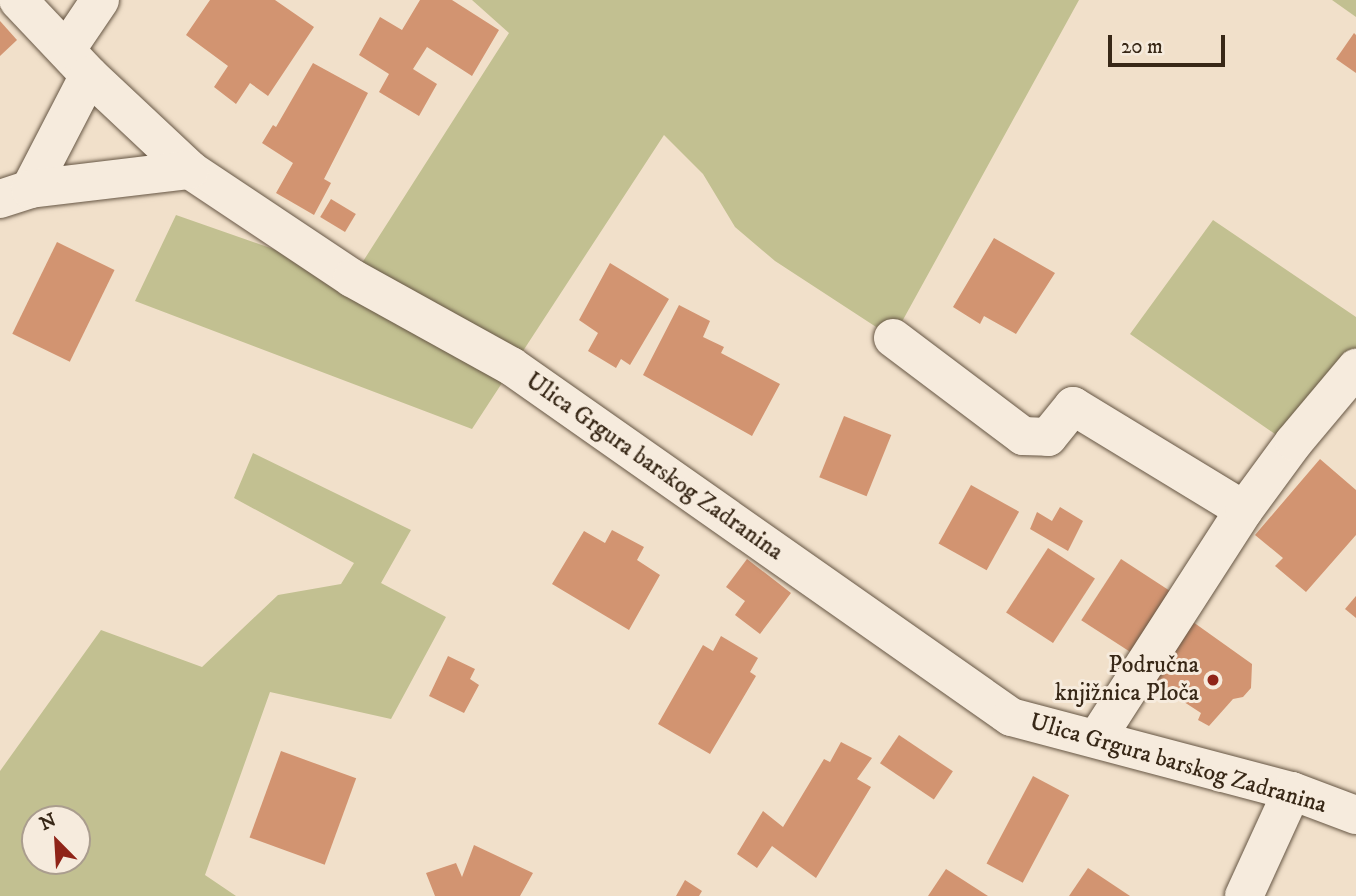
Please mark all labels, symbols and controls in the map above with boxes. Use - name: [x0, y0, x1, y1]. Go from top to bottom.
- scale bar: [1111, 21, 1228, 65]
- text: 20 m: [1121, 34, 1163, 60]
- street label: Ulica Grgura barskog Zadranina: [520, 367, 788, 567]
- place label: Područna knjižnica Ploča: [1055, 652, 1199, 708]
- marker: Područna knjižnica Ploča: [1205, 672, 1221, 688]
- street label: Ulica Grgura barskog Zadranina: [1026, 708, 1330, 820]
- north arrow: [21, 805, 91, 875]
- text: N: [36, 809, 60, 836]

